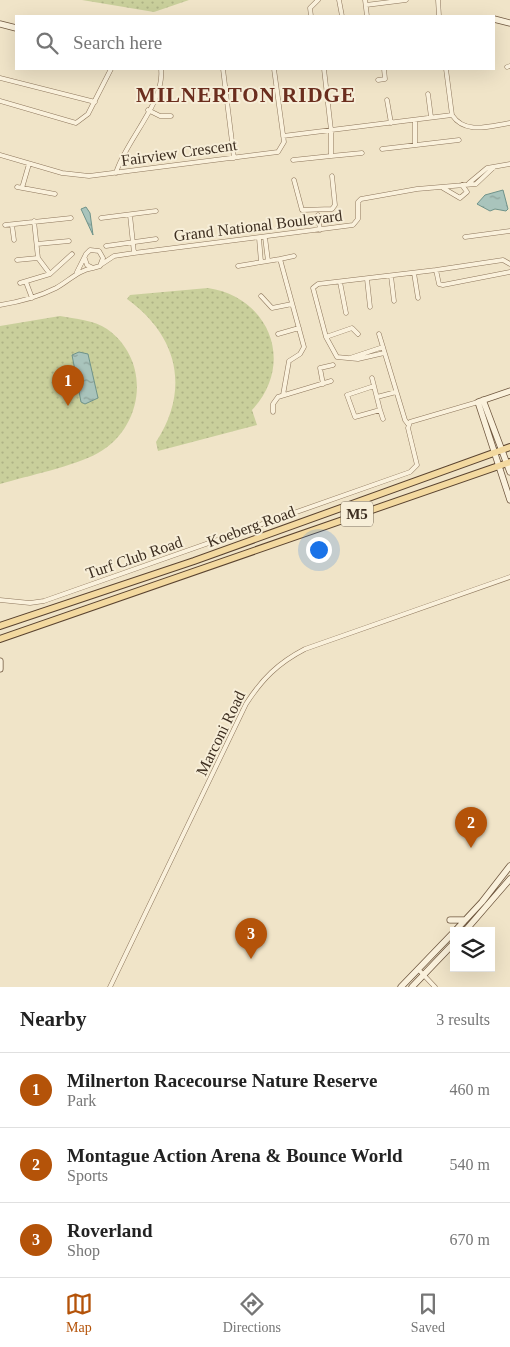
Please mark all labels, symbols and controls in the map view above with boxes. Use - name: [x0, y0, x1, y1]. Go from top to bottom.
- search box: [15, 15, 495, 70]
- icon: search: [33, 29, 61, 57]
- text: Search here: [73, 32, 162, 53]
- district label: MILNERTON RIDGE: [136, 83, 356, 107]
- street label: Fairview Crescent: [120, 136, 239, 169]
- street label: Grand National Boulevard: [173, 207, 343, 244]
- pin: 1: [52, 365, 84, 406]
- road number: M5: [341, 502, 373, 526]
- street label: Koeberg Road: [205, 503, 298, 551]
- street label: Turf Club Road: [84, 533, 185, 582]
- your location: [306, 537, 332, 563]
- street label: Marconi Road: [193, 688, 248, 778]
- pin: 2: [455, 807, 487, 848]
- pin: 3: [235, 918, 267, 959]
- map controls: [450, 927, 495, 972]
- button: layers: [450, 927, 495, 972]
- text: Nearby: [20, 1007, 87, 1031]
- text: 3 results: [436, 1011, 490, 1028]
- text: Milnerton Racecourse Nature Reserve: [67, 1070, 377, 1091]
- text: 1: [32, 1081, 40, 1098]
- text: 460 m: [450, 1081, 490, 1098]
- text: Park: [67, 1092, 96, 1109]
- text: Montague Action Arena & Bounce World: [67, 1145, 403, 1166]
- text: 2: [32, 1156, 40, 1173]
- text: 540 m: [450, 1156, 490, 1173]
- text: Sports: [67, 1167, 108, 1184]
- text: Roverland: [67, 1220, 153, 1241]
- text: 3: [32, 1231, 40, 1248]
- text: 670 m: [450, 1231, 490, 1248]
- text: Shop: [67, 1242, 100, 1259]
- tab: Map: [65, 1290, 93, 1336]
- tab: Directions: [223, 1290, 281, 1336]
- tab: Saved: [411, 1290, 445, 1336]

